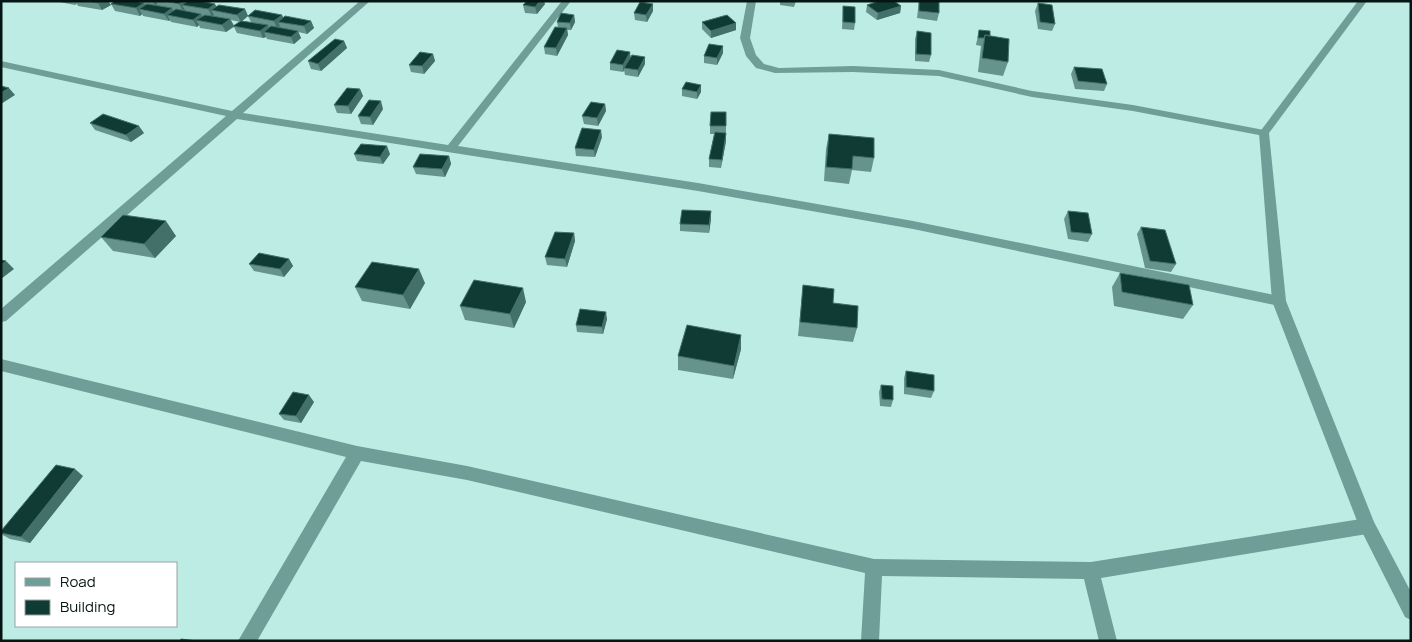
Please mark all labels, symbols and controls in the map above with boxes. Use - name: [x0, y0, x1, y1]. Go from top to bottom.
- legend: [15, 562, 178, 627]
- text: Road: [60, 571, 96, 592]
- text: Building: [60, 596, 115, 617]

